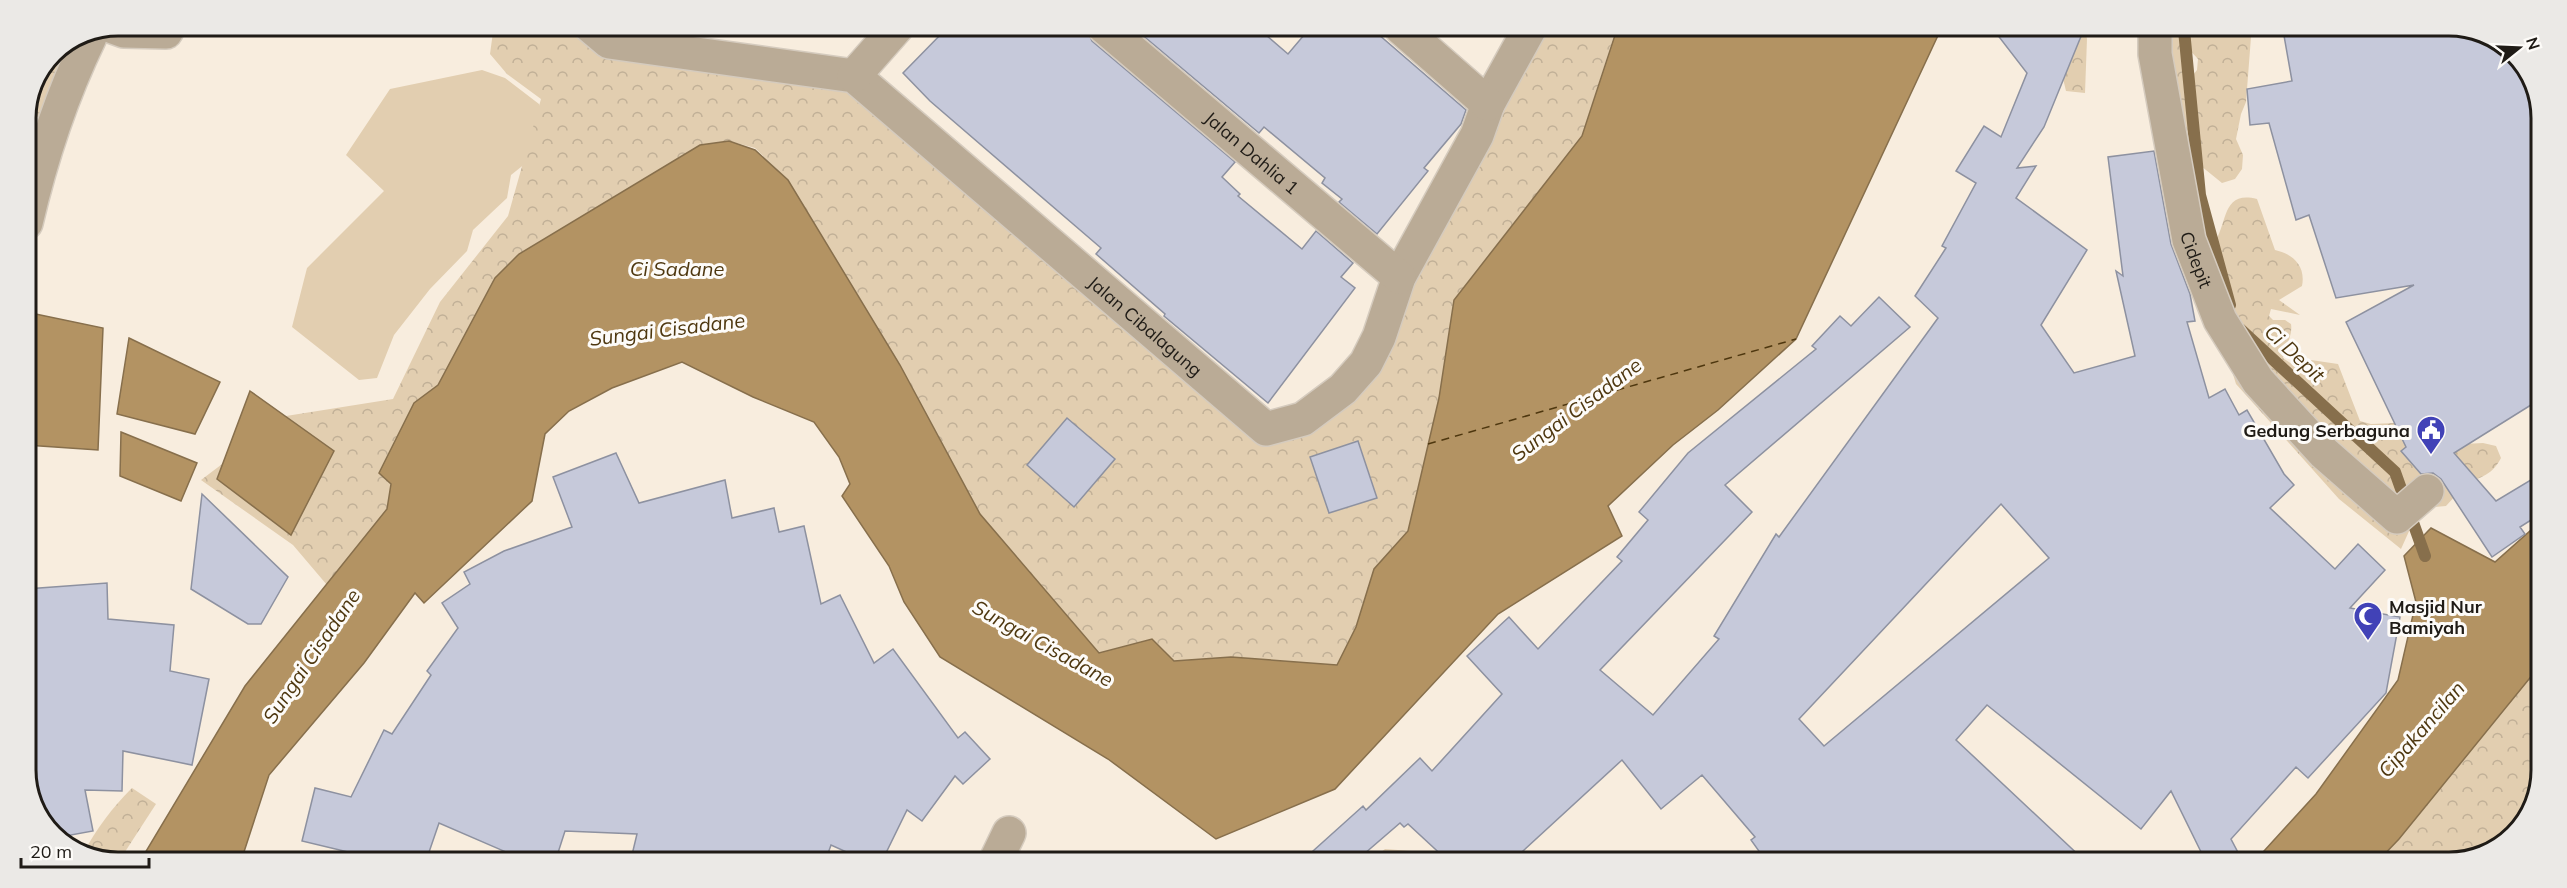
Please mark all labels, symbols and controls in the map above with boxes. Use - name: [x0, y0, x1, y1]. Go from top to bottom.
- north arrow: [2489, 18, 2549, 78]
- text: N: [2522, 35, 2545, 52]
- street label: Jalan Dahlia 1: [1200, 106, 1304, 199]
- street label: Cidepit: [2176, 230, 2218, 291]
- water label: Ci Sadane: [630, 256, 724, 281]
- street label: Jalan Cibalagung: [1084, 270, 1207, 381]
- water label: Sungai Cisadane: [588, 307, 746, 351]
- water label: Ci Depit: [2260, 319, 2331, 388]
- water label: Sungai Cisadane: [1506, 352, 1646, 466]
- public building icon: Gedung Serbaguna: [2415, 414, 2447, 456]
- place label: Gedung Serbaguna: [2243, 419, 2410, 442]
- water label: Sungai Cisadane: [257, 584, 365, 728]
- water label: Sungai Cisadane: [968, 594, 1118, 692]
- place label: Masjid Nur Bamiyah: [2389, 595, 2483, 639]
- mosque icon: Masjid Nur Bamiyah: [2352, 600, 2384, 642]
- water label: Cipakancilan: [2372, 676, 2470, 782]
- scale bar: [21, 831, 148, 869]
- text: 20 m: [30, 840, 72, 863]

